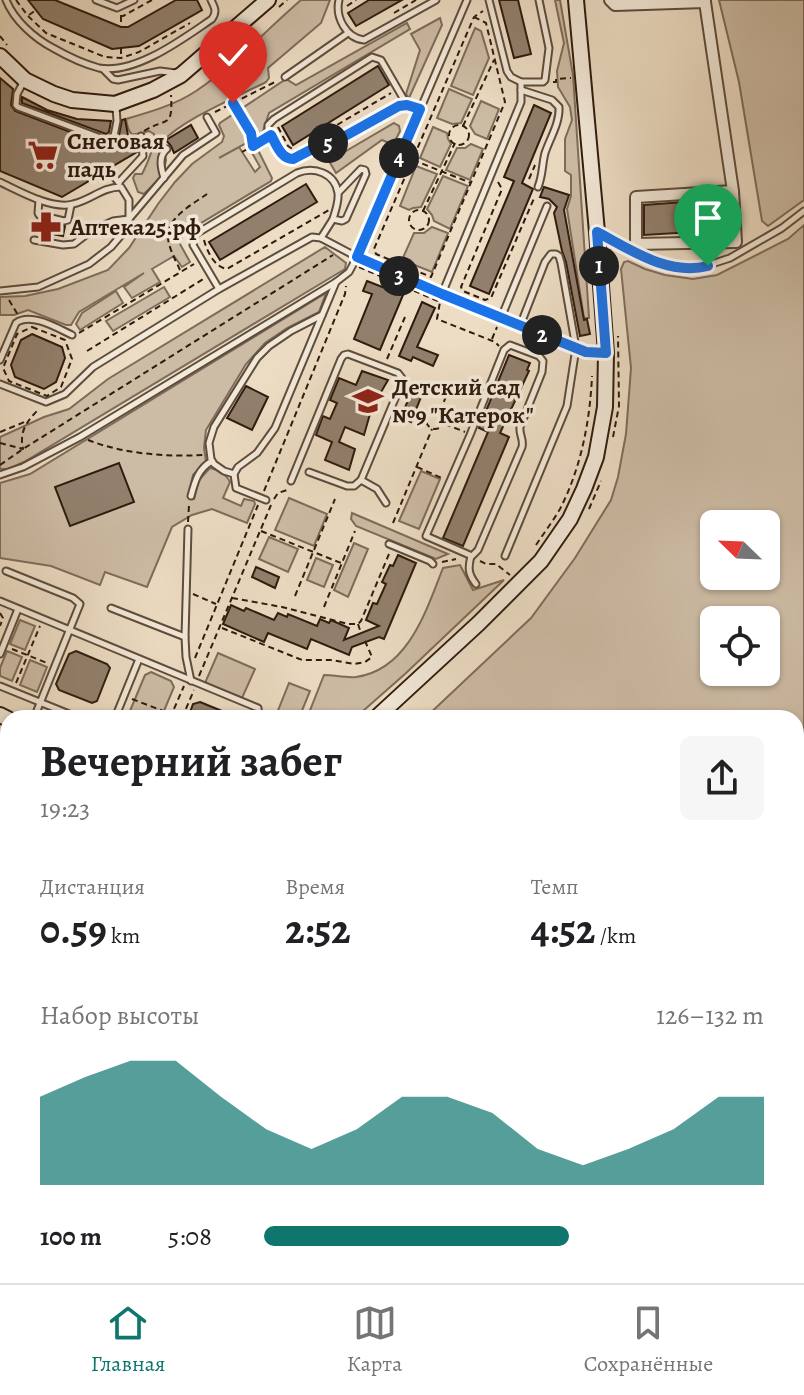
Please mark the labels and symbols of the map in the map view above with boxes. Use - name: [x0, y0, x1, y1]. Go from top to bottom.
- pin: [199, 21, 267, 103]
- pin: 5: [308, 123, 348, 163]
- place label: Снеговая падь: [67, 125, 165, 185]
- supermarket icon: Снеговая падь: [26, 138, 60, 172]
- pin: 4: [379, 138, 419, 178]
- pin: [674, 184, 742, 266]
- pharmacy icon: Аптека25.рф: [29, 210, 63, 244]
- place label: Аптека25.рф: [69, 211, 201, 243]
- pin: 1: [579, 246, 619, 286]
- pin: 3: [379, 256, 419, 296]
- pin: 2: [522, 315, 562, 355]
- place label: Детский сад №9 "Катерок": [392, 371, 534, 431]
- school or university icon: Детский сад №9 "Катерок": [351, 384, 385, 418]
- north arrow: [700, 510, 780, 590]

